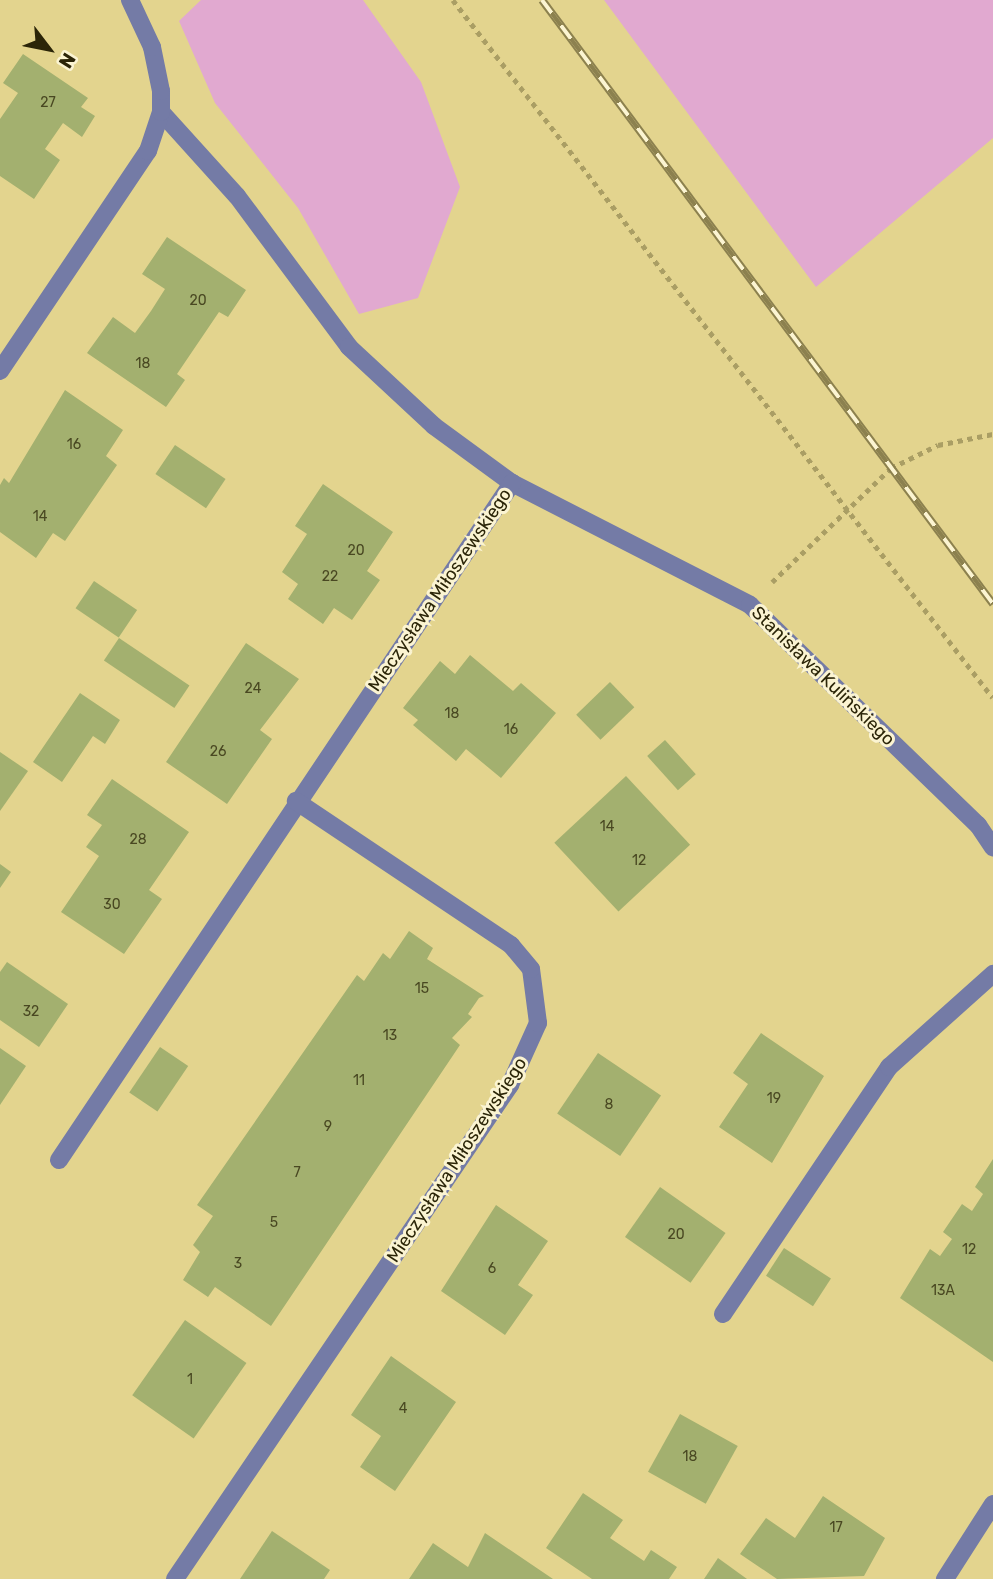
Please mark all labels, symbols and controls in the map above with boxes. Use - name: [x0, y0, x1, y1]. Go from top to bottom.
- north arrow: [14, 14, 84, 84]
- text: N: [54, 48, 81, 72]
- house number: 27: [40, 95, 56, 111]
- house number: 20: [189, 293, 207, 309]
- house number: 18: [136, 356, 150, 372]
- house number: 16: [67, 437, 81, 453]
- street label: Mieczysława Miłoszewskiego: [364, 484, 516, 696]
- house number: 14: [33, 509, 47, 525]
- house number: 20: [347, 543, 365, 559]
- house number: 22: [322, 569, 338, 585]
- street label: Stanisława Kulińskiego: [747, 602, 899, 750]
- house number: 24: [245, 681, 261, 697]
- house number: 18: [445, 706, 459, 722]
- house number: 16: [504, 722, 518, 738]
- house number: 26: [210, 744, 226, 760]
- house number: 14: [600, 819, 614, 835]
- house number: 28: [129, 832, 147, 848]
- house number: 12: [632, 853, 646, 869]
- house number: 30: [103, 897, 121, 913]
- house number: 15: [415, 981, 429, 997]
- house number: 32: [23, 1004, 39, 1020]
- house number: 13: [383, 1028, 397, 1044]
- street label: Mieczysława Miłoszewskiego: [383, 1053, 531, 1267]
- house number: 11: [353, 1073, 365, 1089]
- house number: 19: [767, 1091, 781, 1107]
- house number: 8: [605, 1097, 613, 1113]
- house number: 9: [324, 1119, 332, 1135]
- house number: 7: [293, 1165, 301, 1181]
- house number: 5: [270, 1215, 278, 1231]
- house number: 20: [667, 1227, 685, 1243]
- house number: 12: [962, 1242, 976, 1258]
- house number: 3: [234, 1256, 242, 1272]
- house number: 6: [488, 1261, 496, 1277]
- house number: 13A: [931, 1283, 955, 1299]
- house number: 1: [187, 1372, 193, 1388]
- house number: 4: [399, 1401, 407, 1417]
- house number: 18: [683, 1449, 697, 1465]
- house number: 17: [829, 1520, 843, 1536]

